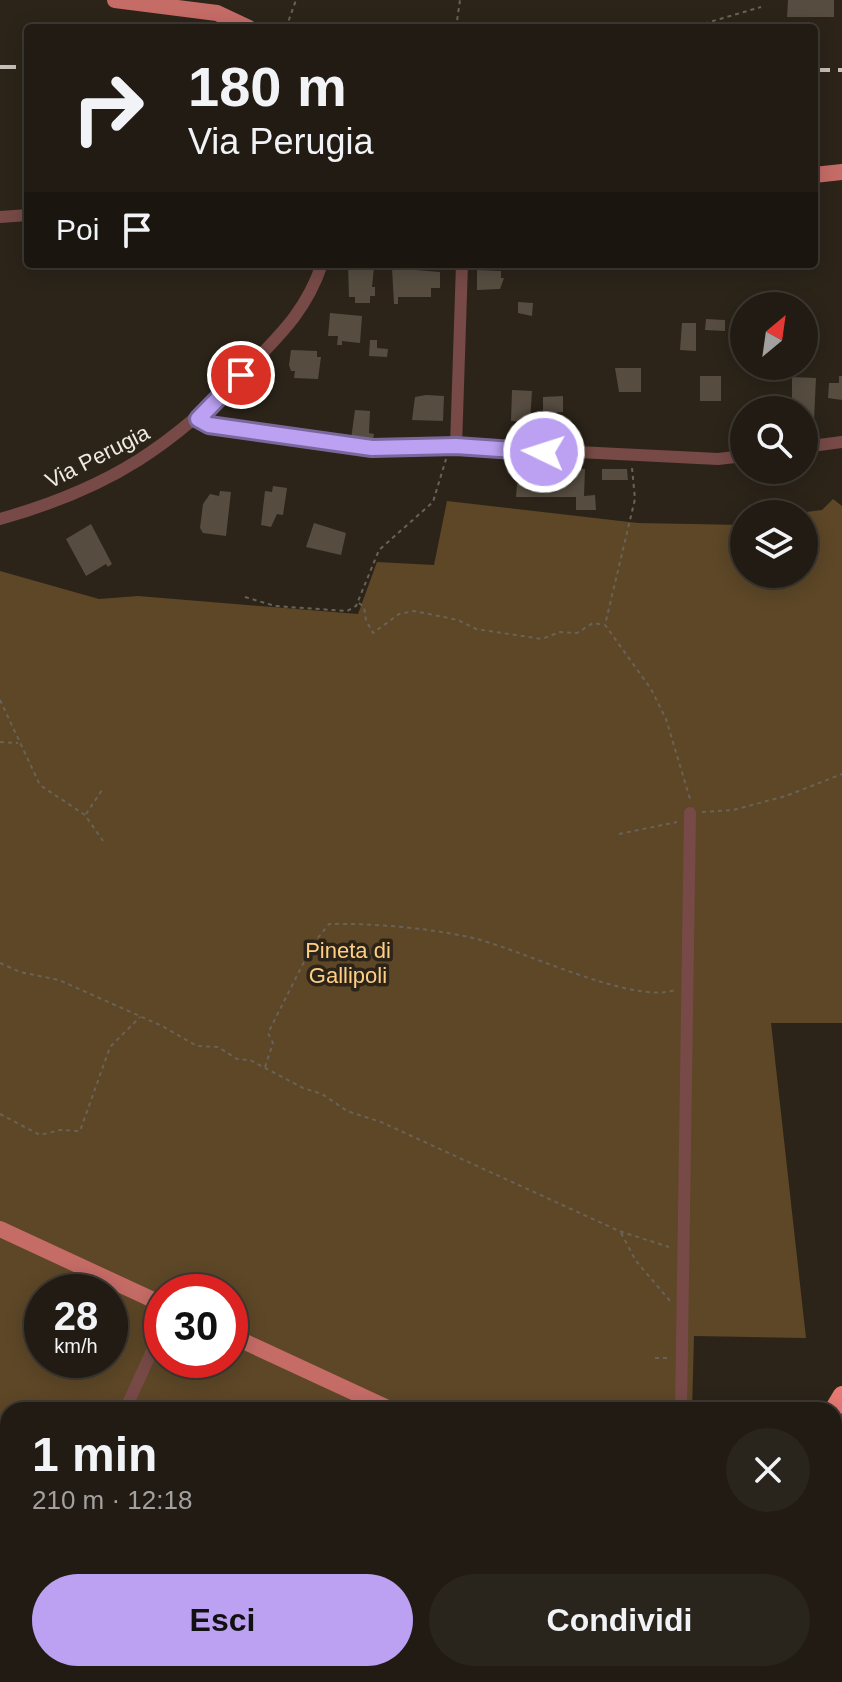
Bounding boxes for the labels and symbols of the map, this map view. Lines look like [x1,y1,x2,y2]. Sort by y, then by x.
north arrow [730,292,818,380]
pin [207,341,275,409]
position arrow [502,410,586,494]
street label: Via Perugia [41,419,154,493]
park label: Pineta di Gallipoli [305,938,391,988]
speed limit sign: 30 [144,1274,248,1378]

